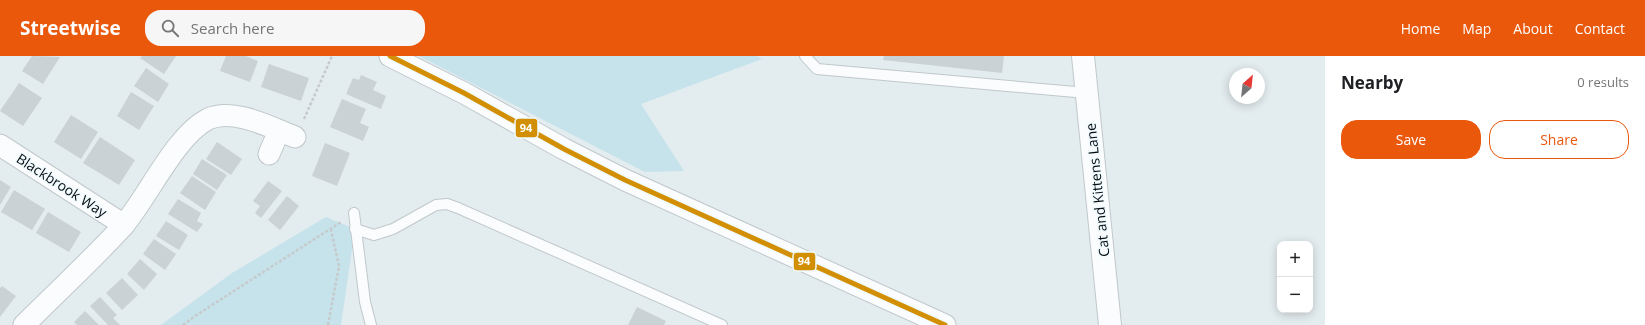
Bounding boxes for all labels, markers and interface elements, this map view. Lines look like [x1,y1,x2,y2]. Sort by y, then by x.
search box [145,10,425,46]
text: Streetwise [20,15,121,41]
icon: search [159,17,181,39]
text: Search here [191,18,274,38]
text: Home [1401,19,1440,38]
text: Map [1462,19,1491,38]
text: About [1513,19,1553,38]
text: Contact [1575,19,1625,38]
north arrow [1229,68,1265,104]
text: Nearby [1341,71,1403,94]
text: 0 results [1577,73,1629,91]
line badge: 94 [515,118,538,138]
text: 94 [520,120,533,135]
button: Save [1341,120,1481,159]
button: Share [1489,120,1629,159]
street label: Cat and Kittens Lane [1081,122,1113,258]
street label: Blackbrook Way [13,149,112,222]
map controls [1277,241,1313,313]
button: + [1277,241,1313,277]
line badge: 94 [793,252,816,271]
text: 94 [798,253,811,268]
button: − [1277,277,1313,313]

